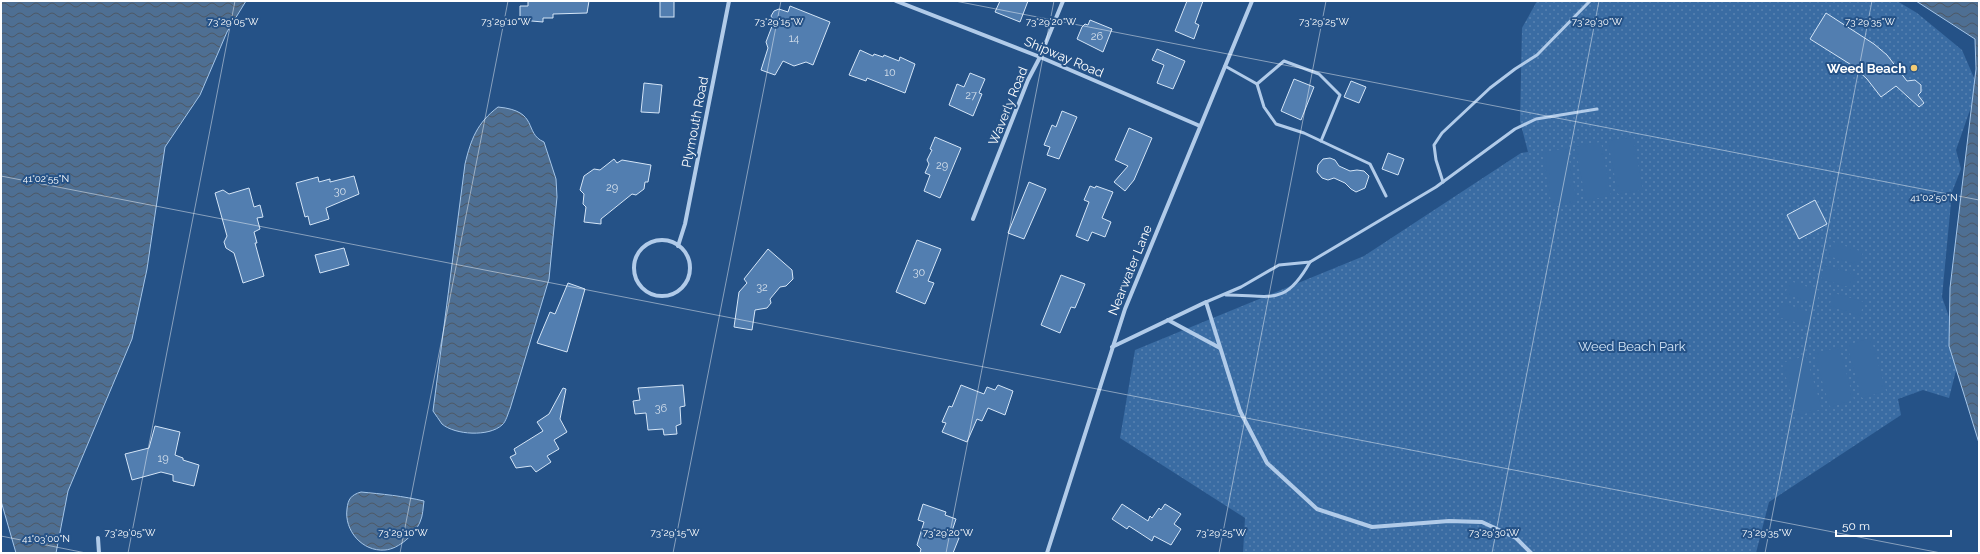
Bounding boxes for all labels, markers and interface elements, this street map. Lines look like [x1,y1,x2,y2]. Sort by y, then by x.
text: 73°29'05"W [208,16,259,27]
text: 73°29'10"W [481,16,531,27]
text: 73°29'15"W [754,16,804,27]
text: 73°29'20"W [1026,16,1077,27]
text: 73°29'25"W [1299,16,1350,27]
text: 73°29'30"W [1572,16,1623,27]
text: 73°29'35"W [1845,16,1896,27]
house number: 26 [1091,30,1104,43]
house number: 14 [789,32,799,45]
street label: Shipway Road [1022,34,1106,80]
place label: Weed Beach [1827,61,1906,76]
marker: Weed Beach [1909,63,1919,73]
street label: Waverly Road [985,65,1031,147]
house number: 10 [884,66,896,79]
street label: Plymouth Road [679,75,711,169]
house number: 27 [965,89,977,102]
house number: 29 [936,159,948,172]
text: 41°02'55"N [23,173,69,184]
house number: 29 [606,181,618,194]
house number: 30 [334,185,347,198]
text: 41°02'50"N [1910,192,1958,203]
street label: Nearwater Lane [1105,222,1155,317]
house number: 30 [913,266,926,279]
house number: 32 [756,281,768,294]
park label: Weed Beach Park [1578,339,1686,354]
house number: 36 [655,402,668,415]
house number: 19 [157,452,169,465]
scale bar [1836,512,1951,538]
text: 50 m [1842,519,1870,533]
text: 73°29'05"W [105,527,156,538]
text: 73°29'10"W [378,527,428,538]
text: 73°29'15"W [650,527,700,538]
text: 73°29'20"W [923,527,974,538]
text: 73°29'25"W [1196,527,1247,538]
text: 73°29'30"W [1469,527,1520,538]
text: 73°29'35"W [1742,527,1793,538]
text: 41°03'00"N [22,533,70,544]

